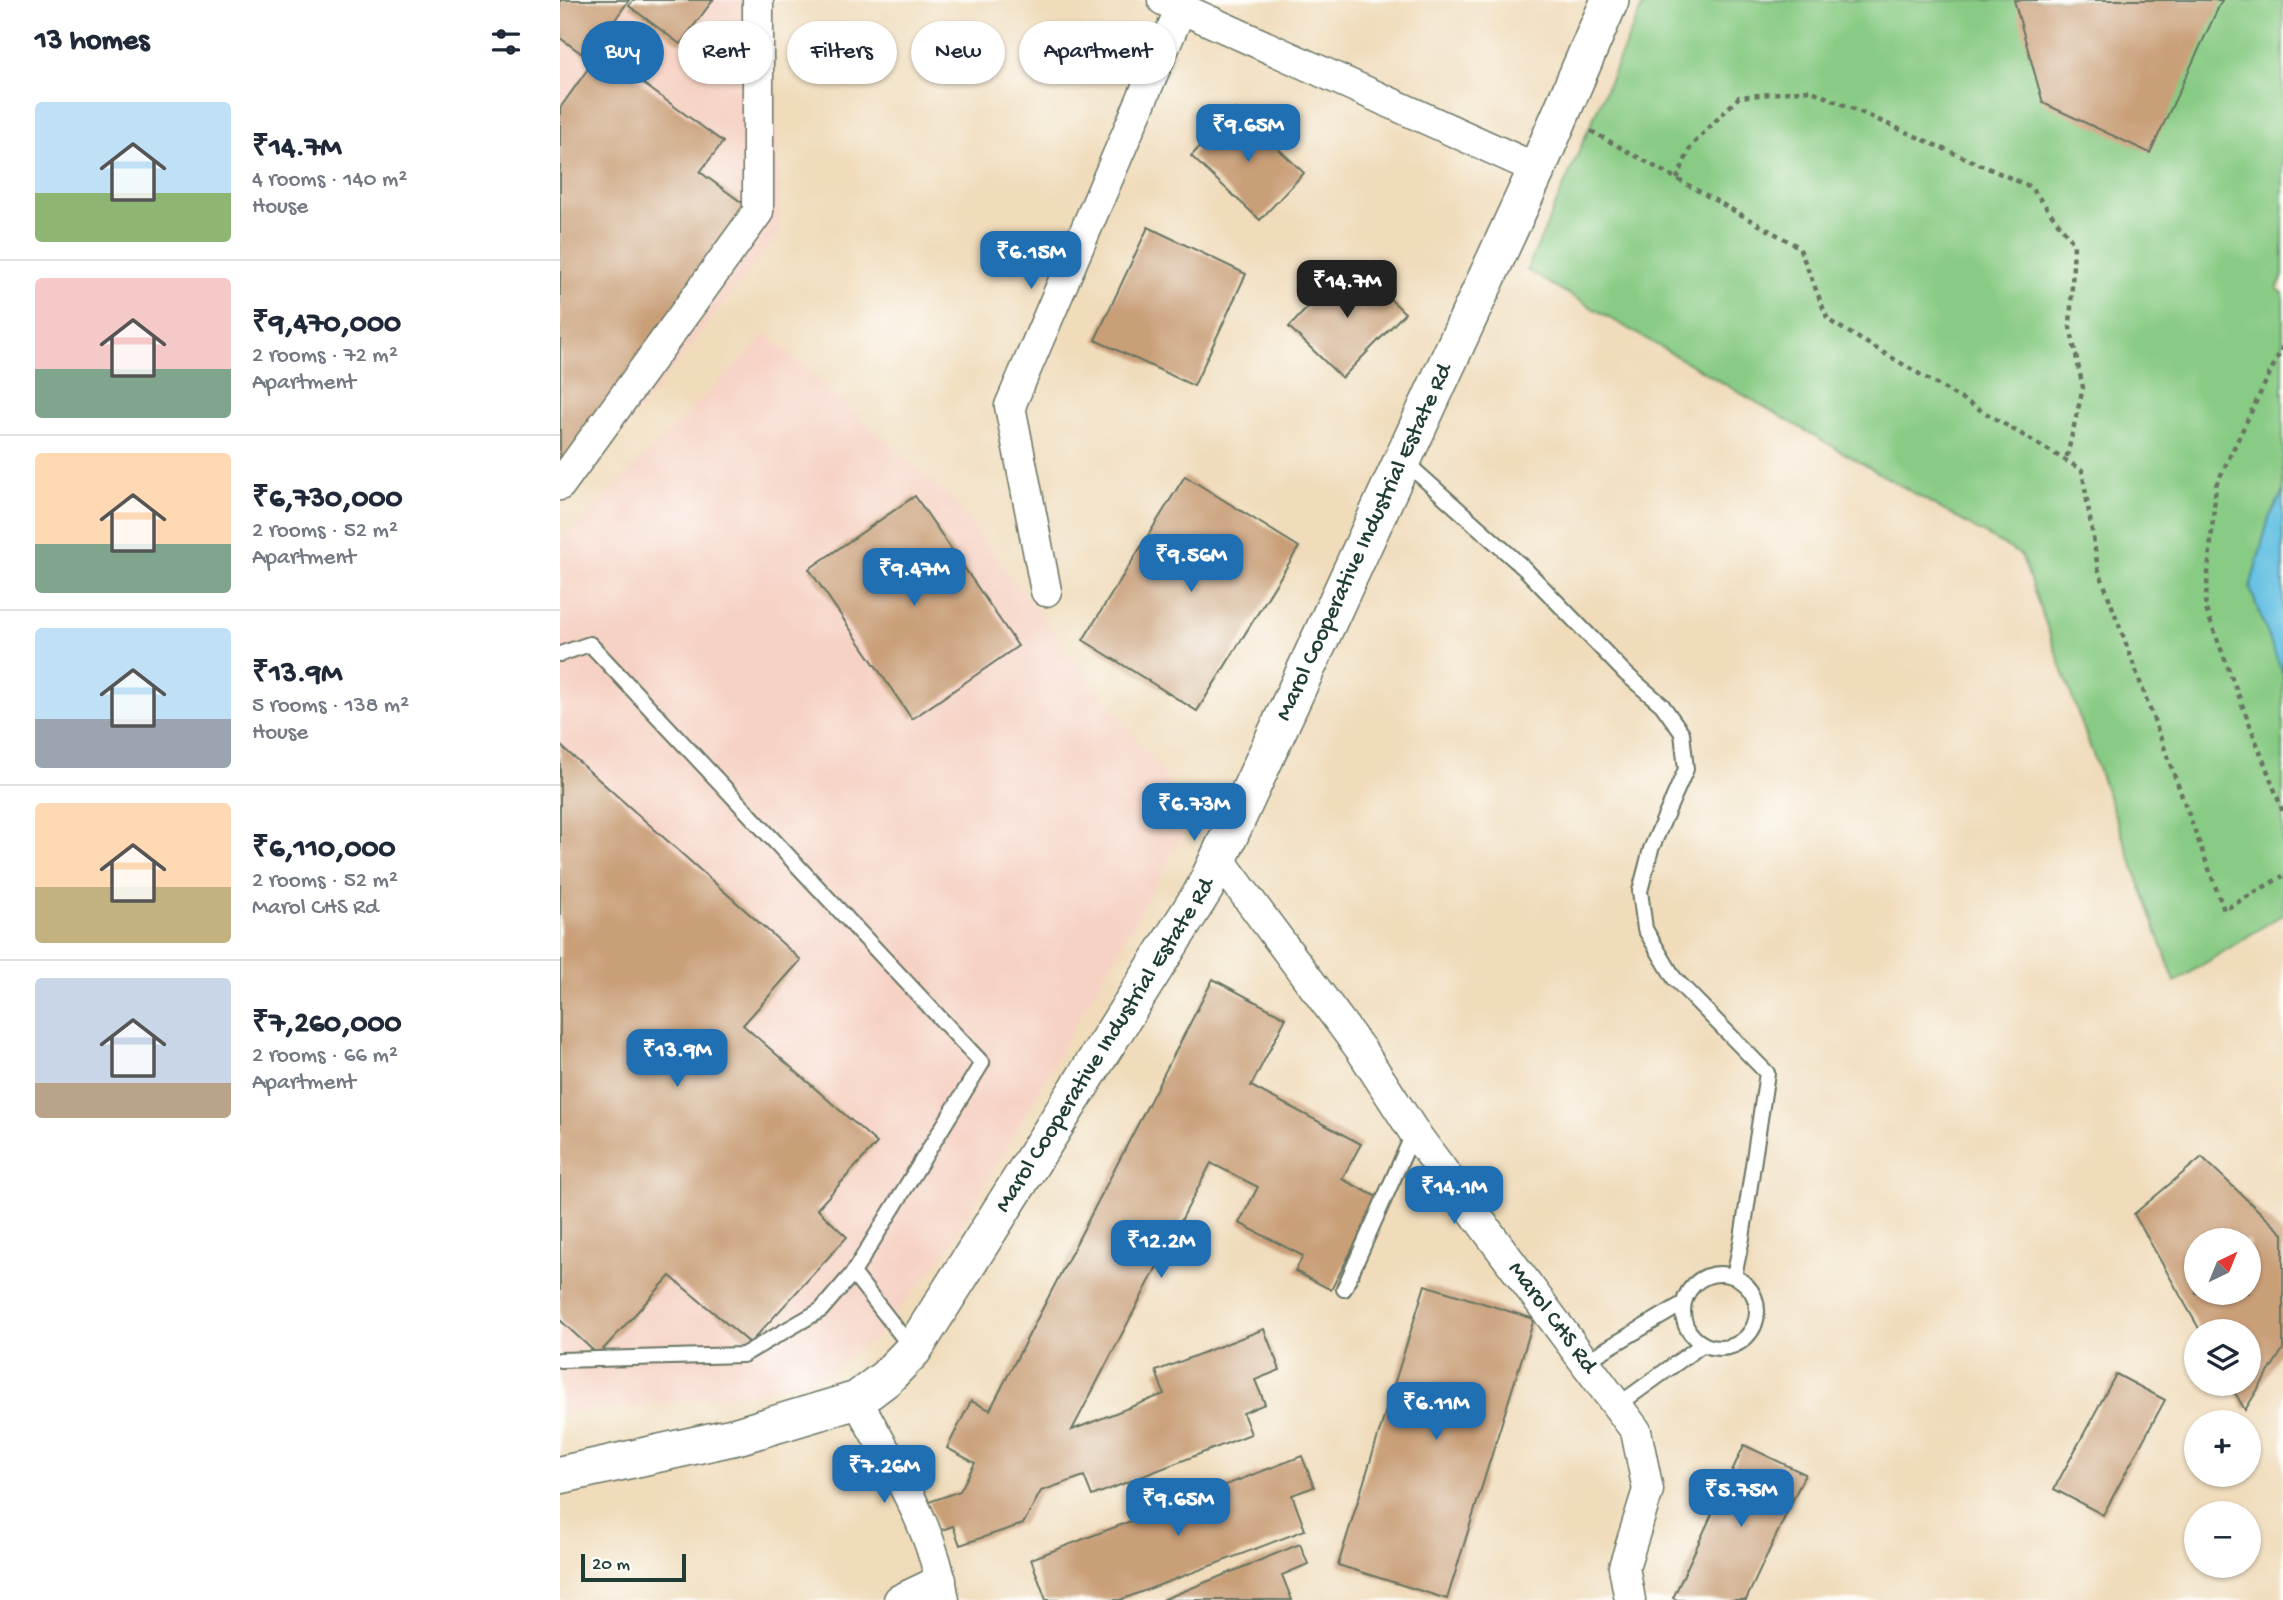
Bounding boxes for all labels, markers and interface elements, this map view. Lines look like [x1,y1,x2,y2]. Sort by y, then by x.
chip: Buy [581,21,664,84]
chip: Rent [678,21,773,84]
chip: Filters [787,21,897,84]
chip: New [911,21,1005,84]
chip: Apartment [1019,21,1176,84]
icon: filters [487,23,525,61]
text: 13 homes [35,25,149,60]
pin: ₹9.65M [1191,104,1305,164]
text: ₹9.65M [1212,113,1284,140]
icon: home [91,130,175,214]
text: ₹14.7M [252,132,341,167]
text: 4 rooms · 140 m² [252,167,407,194]
text: House [252,194,308,221]
pin: ₹6.15M [974,232,1088,291]
text: ₹6.15M [996,240,1066,267]
pin: ₹14.7M [1290,260,1404,320]
text: ₹14.7M [1313,269,1381,296]
icon: home [91,306,175,390]
text: ₹9,470,000 [252,308,401,343]
text: 2 rooms · 72 m² [252,343,398,370]
street label: Marol Cooperative Industrial Estate Rd [1270,357,1460,726]
text: Apartment [252,370,356,397]
icon: home [91,481,175,565]
text: ₹6,730,000 [252,483,403,518]
text: 2 rooms · 52 m² [252,518,398,545]
pin: ₹9.56M [1134,534,1248,594]
text: ₹9.56M [1155,543,1227,570]
text: Apartment [252,545,356,572]
pin: ₹9.47M [857,548,971,608]
text: ₹9.47M [879,557,949,584]
icon: home [91,656,175,740]
text: ₹13.9M [252,658,342,693]
text: 5 rooms · 138 m² [252,693,409,720]
text: House [252,720,308,747]
pin: ₹6.73M [1137,784,1251,843]
text: ₹6.73M [1158,792,1230,819]
icon: home [91,831,175,915]
text: ₹6,110,000 [252,833,396,868]
text: 2 rooms · 52 m² [252,868,398,895]
street label: Marol Cooperative Industrial Estate Rd [989,872,1223,1218]
text: Marol CHS Rd [252,895,379,922]
icon: home [91,1006,175,1090]
text: ₹7,260,000 [252,1008,402,1043]
pin: ₹13.9M [620,1030,734,1089]
text: ₹13.9M [642,1038,712,1065]
text: 2 rooms · 66 m² [252,1043,398,1070]
text: Apartment [252,1070,356,1097]
pin: ₹14.1M [1397,1166,1511,1226]
text: ₹14.1M [1421,1175,1487,1202]
pin: ₹12.2M [1104,1220,1218,1280]
north arrow [2184,1228,2261,1306]
map controls [2184,1228,2261,1578]
text: ₹12.2M [1127,1229,1195,1256]
street label: Marol CHS Rd [1501,1256,1604,1381]
button: layers [2184,1319,2261,1396]
pin: ₹6.11M [1379,1382,1493,1442]
text: ₹6.11M [1403,1391,1469,1418]
button: + [2184,1410,2261,1487]
pin: ₹7.26M [827,1446,941,1505]
text: ₹7.26M [848,1454,920,1481]
pin: ₹5.75M [1684,1470,1798,1529]
pin: ₹9.65M [1121,1478,1235,1538]
text: ₹5.75M [1705,1478,1777,1505]
text: ₹9.65M [1142,1487,1214,1514]
button: − [2184,1501,2261,1578]
scale bar [581,1551,686,1583]
text: 20 m [592,1554,630,1577]

